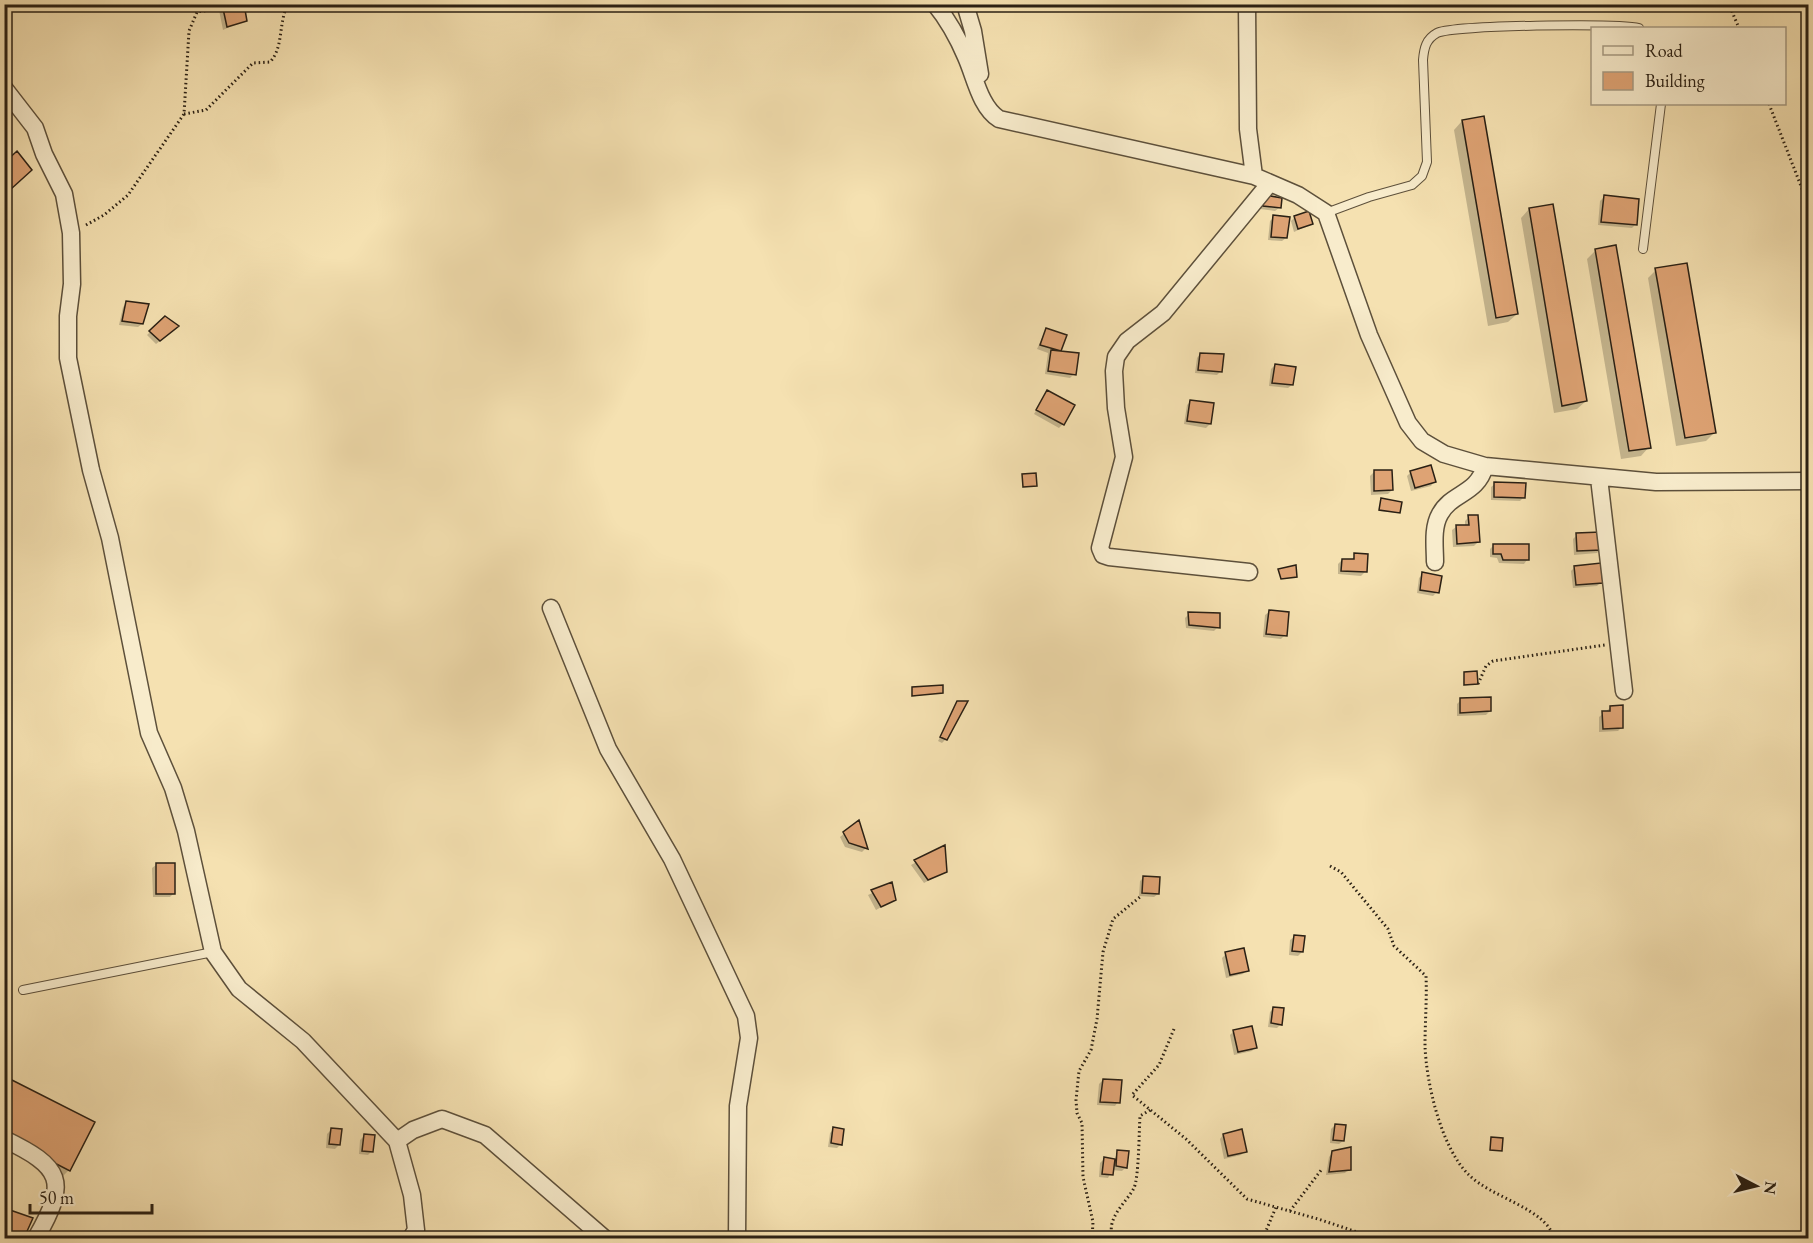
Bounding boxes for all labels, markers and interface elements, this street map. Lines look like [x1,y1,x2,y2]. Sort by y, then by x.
legend [1591,27,1786,105]
text: Road [1645,39,1684,62]
text: Building [1645,69,1705,92]
north arrow [1726,1156,1786,1216]
scale bar [30,1177,152,1215]
text: N [1759,1180,1782,1196]
text: 50 m [39,1186,74,1209]

